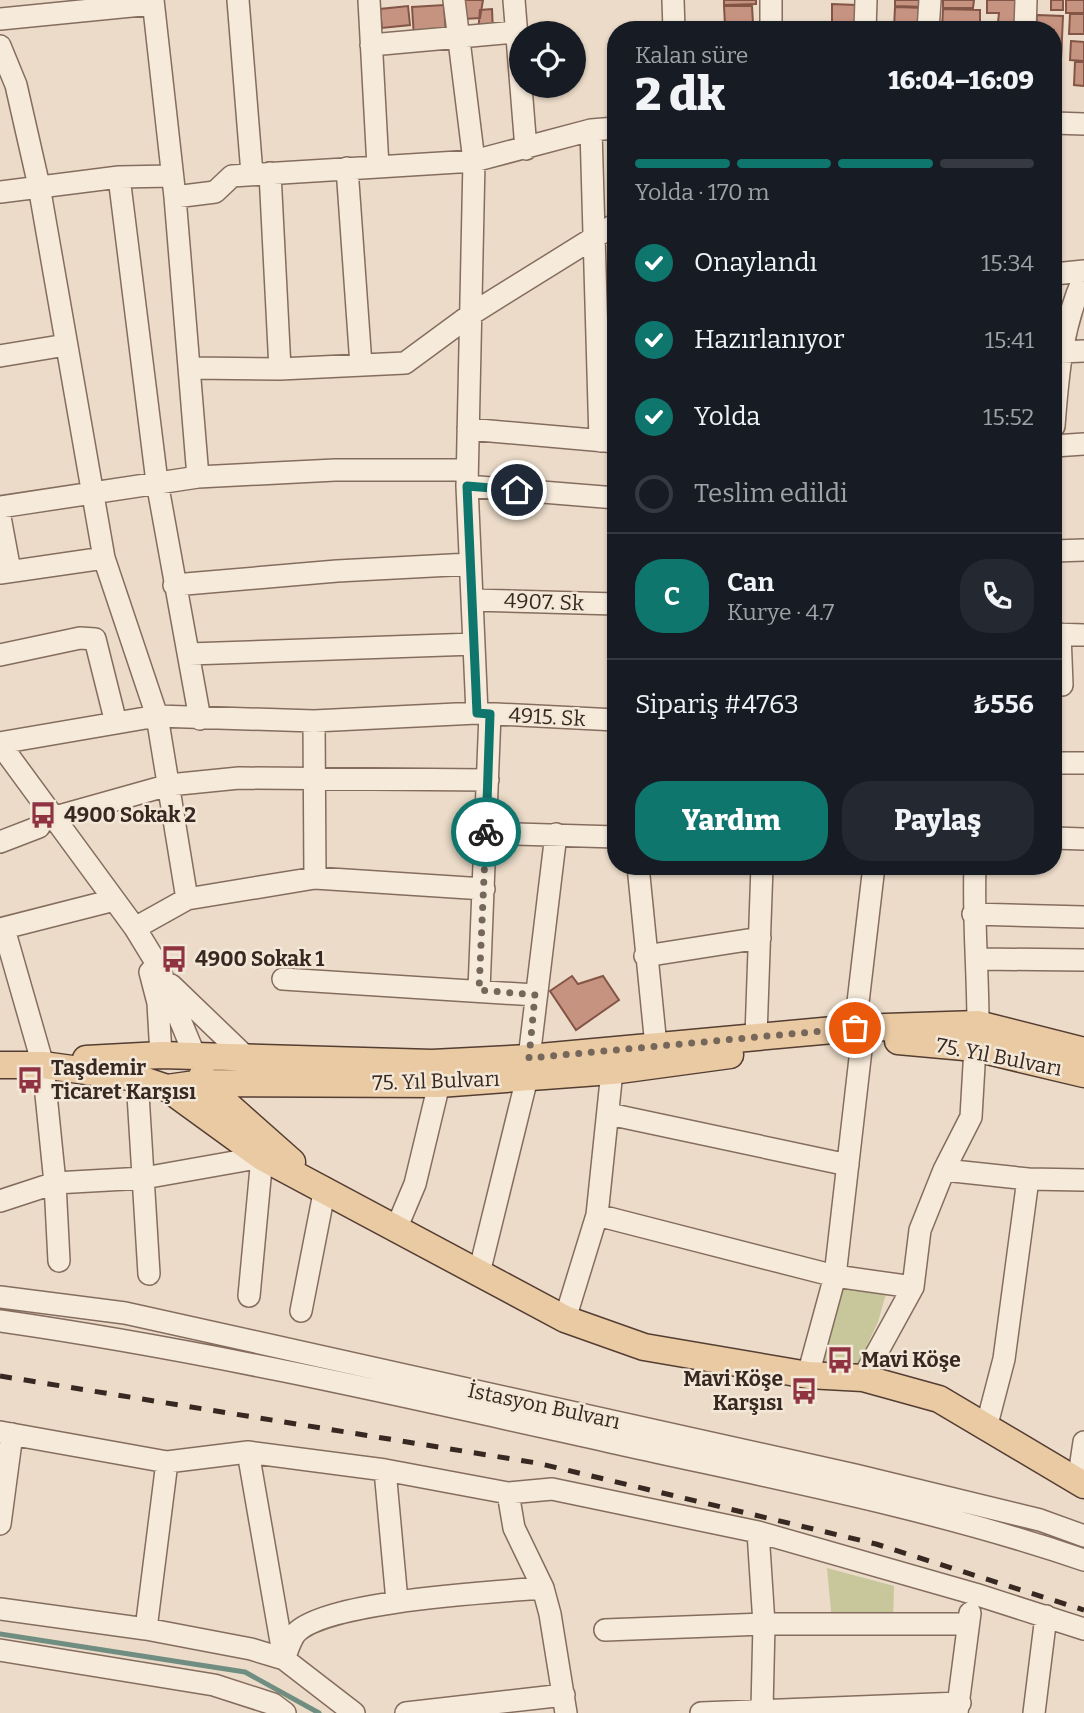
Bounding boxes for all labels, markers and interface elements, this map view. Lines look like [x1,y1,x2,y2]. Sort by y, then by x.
map controls [509,21,586,98]
button: locate [509,21,586,98]
text: Kalan süre [635,41,748,69]
text: 16:04–16:09 [888,65,1034,96]
text: 2 dk [635,67,725,122]
text: Yolda · 170 m [635,178,769,206]
icon: check [635,244,673,282]
text: Onaylandı [694,247,817,278]
text: 15:34 [981,249,1034,277]
icon: check [635,321,673,359]
text: Hazırlanıyor [694,324,844,355]
text: 15:41 [985,326,1034,354]
icon: check [635,398,673,436]
text: Yolda [694,401,760,432]
text: 15:52 [983,403,1034,431]
pin [487,460,547,520]
icon: home [498,471,536,509]
text: Teslim edildi [694,478,848,509]
button: phone [960,559,1034,633]
text: Can [727,567,774,598]
text: C [664,581,680,612]
street label: 4907. Sk [504,588,584,616]
text: Kurye · 4.7 [727,598,834,626]
text: Sipariş #4763 [635,689,799,720]
text: ₺556 [973,689,1034,720]
street label: 4915. Sk [508,702,586,732]
button: Yardım [635,781,828,861]
button: Paylaş [842,781,1034,861]
courier [451,797,521,867]
bus stop icon: 4900 Sokak 2 [28,800,58,830]
place label: 4900 Sokak 2 [64,802,196,828]
icon: bike [467,813,505,851]
bus stop icon: 4900 Sokak 1 [159,944,189,974]
place label: 4900 Sokak 1 [195,946,324,972]
pin [825,998,885,1058]
icon: bag [836,1009,874,1047]
street label: 75. Yıl Bulvarı [934,1032,1064,1082]
place label: Taşdemir Ticaret Karşısı [51,1055,196,1105]
bus stop icon: Taşdemir Ticaret Karşısı [15,1065,45,1095]
street label: 75. Yıl Bulvarı [372,1066,500,1096]
bus stop icon: Mavi Köşe [825,1345,855,1375]
place label: Mavi Köşe [861,1347,961,1373]
place label: Mavi Köşe Karşısı [683,1366,783,1416]
bus stop icon: Mavi Köşe Karşısı [789,1376,819,1406]
street label: İstasyon Bulvarı [465,1377,623,1435]

